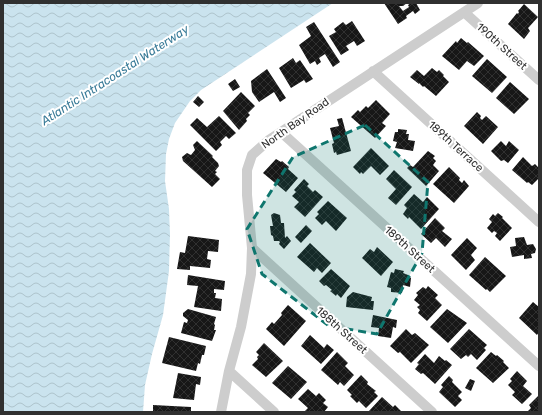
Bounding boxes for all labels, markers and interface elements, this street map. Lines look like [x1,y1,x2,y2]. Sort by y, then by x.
street label: 190th Street [474,20,530,73]
water label: Atlantic Intracoastal Waterway [38,22,192,129]
street label: North Bay Road [259,95,332,152]
street label: 189th Terrace [425,118,486,175]
street label: 189th Street [382,223,438,276]
street label: 188th Street [313,304,370,357]

